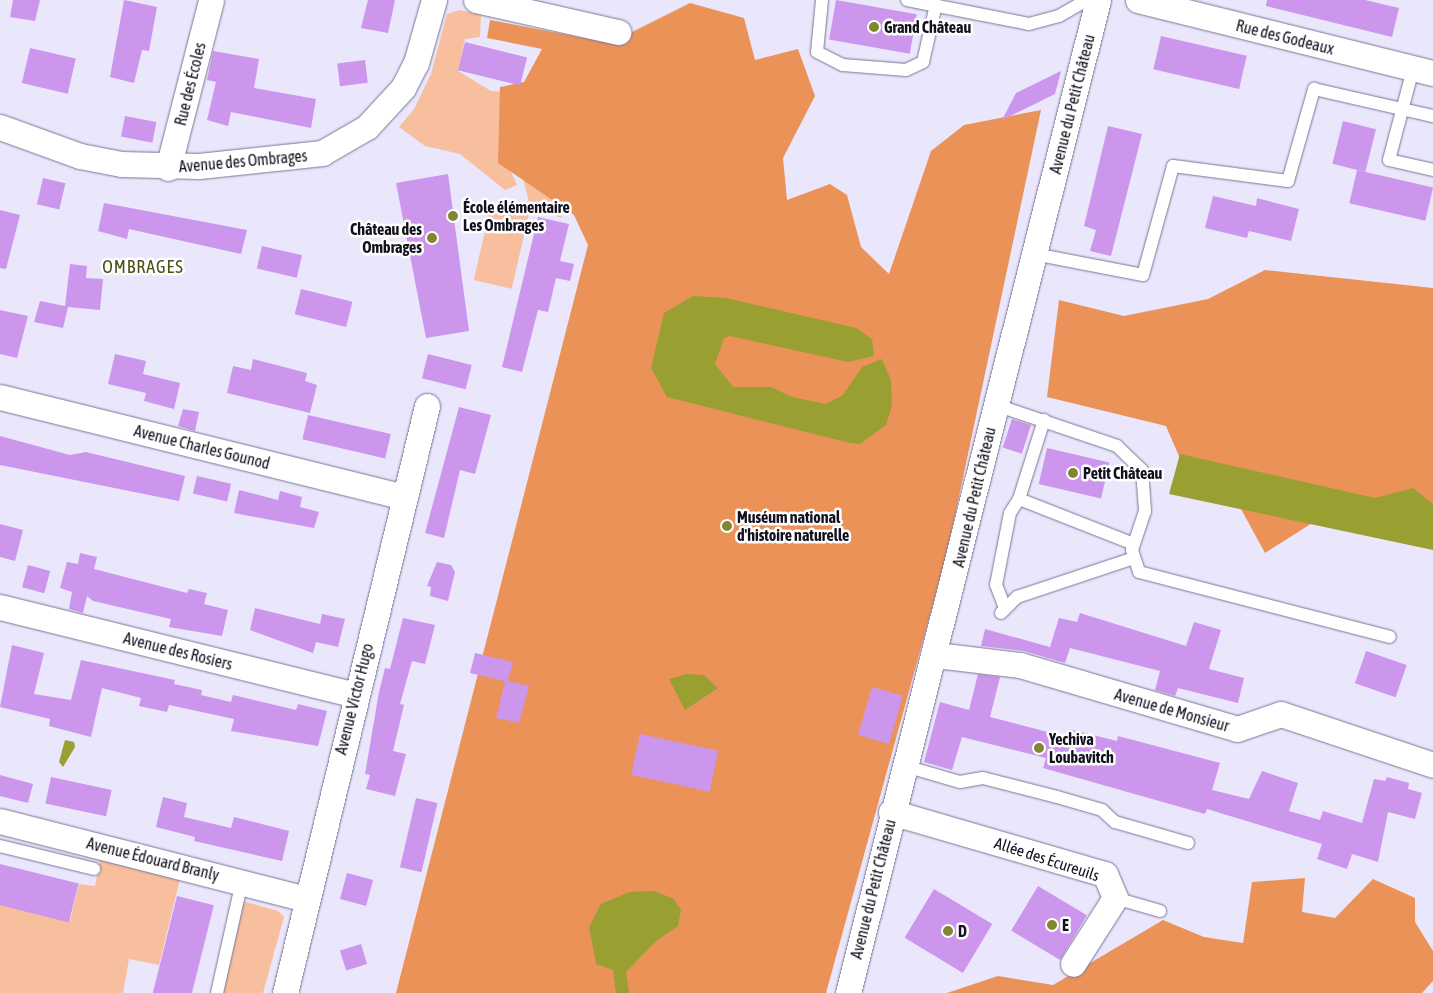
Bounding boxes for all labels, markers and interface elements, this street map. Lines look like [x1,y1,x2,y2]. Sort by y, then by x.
street label: Rue des Godeaux [1234,16,1336,58]
place label: Grand Château [884,17,971,37]
marker: Grand Château [868,21,880,33]
street label: Avenue du Petit Château [1045,32,1099,176]
street label: Rue des Écoles [170,40,210,128]
street label: Avenue des Ombrages [178,146,308,176]
place label: École élémentaire Les Ombrages [463,197,570,235]
marker: École élémentaire Les Ombrages [447,210,459,222]
place label: Château des Ombrages [350,219,422,257]
marker: Château des Ombrages [426,232,438,244]
district label: OMBRAGES [101,256,185,278]
street label: Avenue Charles Gounod [132,421,272,473]
street label: Avenue du Petit Château [949,425,999,569]
place label: Petit Château [1083,463,1162,483]
marker: Petit Château [1067,467,1079,479]
place label: Muséum national d'histoire naturelle [737,507,849,545]
marker: Muséum national d'histoire naturelle [721,520,733,532]
street label: Avenue des Rosiers [122,628,234,674]
street label: Avenue Victor Hugo [331,641,377,757]
street label: Avenue de Monsieur [1112,684,1232,736]
place label: Yechiva Loubavitch [1049,729,1114,767]
marker: Yechiva Loubavitch [1033,742,1045,754]
street label: Avenue du Petit Château [846,817,900,961]
street label: Avenue Édouard Branly [85,833,221,885]
street label: Allée des Écureuils [992,833,1102,885]
place label: E [1062,915,1069,935]
marker: E [1046,919,1058,931]
place label: D [958,921,967,941]
marker: D [942,925,954,937]

